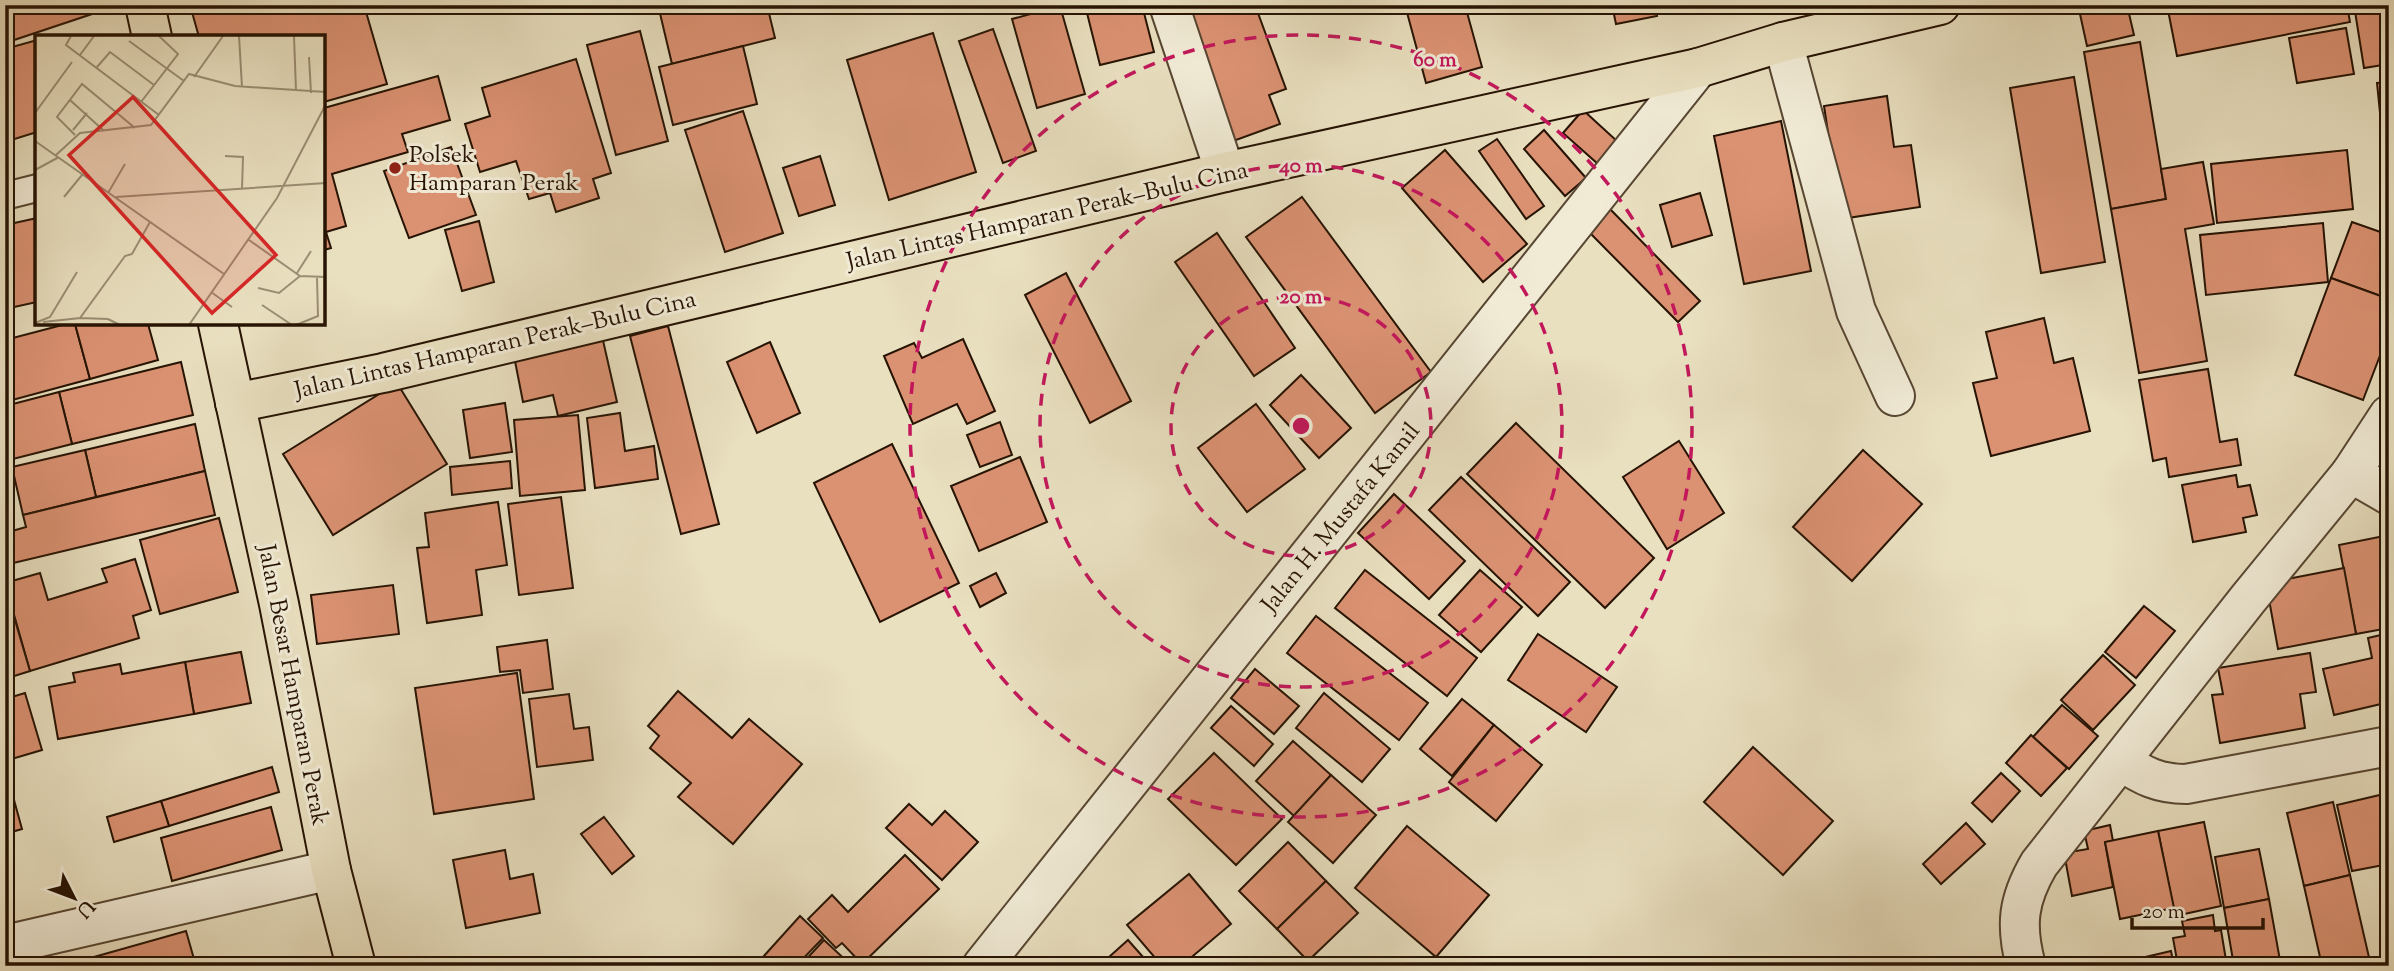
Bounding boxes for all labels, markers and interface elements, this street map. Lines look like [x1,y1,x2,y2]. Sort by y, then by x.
inset map [35,35,326,326]
text: 60 m [1413,46,1457,76]
place label: Polsek Hamparan Perak [409,139,579,201]
text: 40 m [1278,152,1323,182]
street label: Jalan Lintas Hamparan Perak–Bulu Cina [841,154,1251,280]
marker: Polsek Hamparan Perak [387,160,403,176]
street label: Jalan Lintas Hamparan Perak–Bulu Cina [289,283,699,409]
text: 20 m [1280,283,1323,313]
centre of rings [1289,414,1313,438]
street label: Jalan H. Mustafa Kamil [1253,416,1429,622]
street label: Jalan Besar Hamparan Perak [248,540,336,829]
north arrow [38,862,108,932]
scale bar [2132,887,2263,931]
text: U [69,893,100,923]
text: 20 m [2142,898,2185,928]

